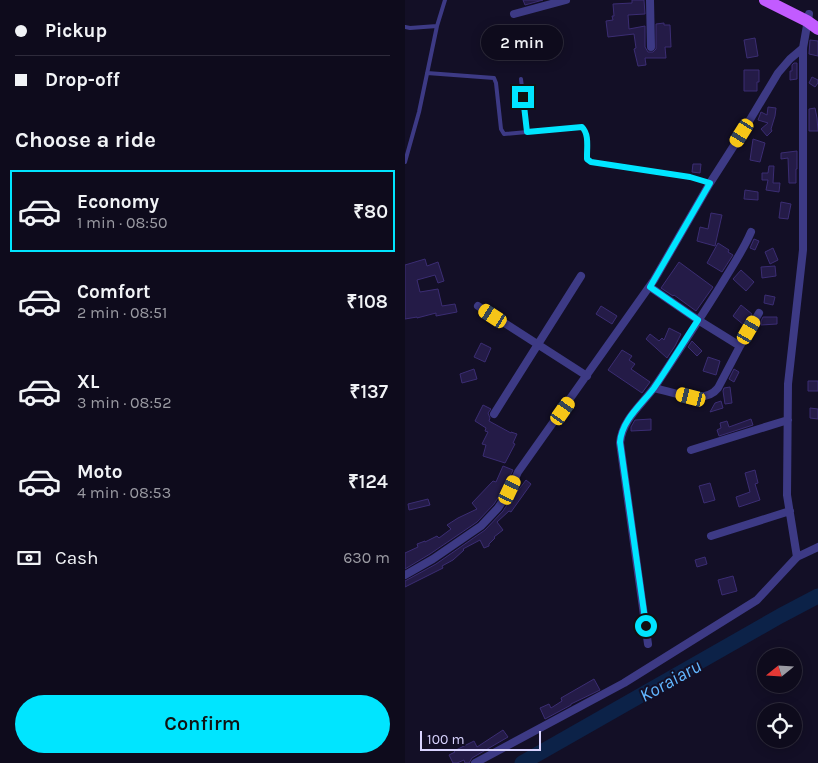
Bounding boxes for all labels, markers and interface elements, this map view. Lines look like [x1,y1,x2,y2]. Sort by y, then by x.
text: Pickup [45,20,107,42]
callout: 2 min [482,24,564,59]
text: 2 min [500,33,544,52]
text: Drop-off [45,69,120,91]
route end [512,86,534,108]
car [727,116,756,150]
text: Choose a ride [15,127,156,153]
icon: car [17,189,62,234]
text: Economy [77,191,159,213]
text: ₹80 [353,201,388,223]
text: 1 min · 08:50 [77,213,167,232]
icon: car [17,279,62,324]
text: Comfort [77,281,151,303]
text: ₹108 [347,291,388,313]
car [476,302,509,330]
text: 2 min · 08:51 [77,303,167,322]
car [735,313,762,347]
icon: car [17,369,62,414]
text: XL [77,371,99,393]
text: ₹137 [350,381,388,403]
car [674,386,707,408]
text: 3 min · 08:52 [77,393,171,412]
car [548,394,577,428]
icon: car [17,459,62,504]
text: Moto [77,461,123,483]
text: ₹124 [348,471,388,493]
car [496,473,523,507]
text: 4 min · 08:53 [77,483,171,502]
icon: cash [15,544,43,572]
text: Cash [55,547,99,569]
text: 630 m [343,548,390,567]
route start [635,615,657,637]
north arrow [757,648,803,692]
map controls [757,648,802,748]
water label: Koraiaru [636,655,705,707]
button: Confirm [15,695,390,753]
button: locate [757,703,802,748]
scale bar [420,728,541,751]
text: 100 m [427,731,465,748]

